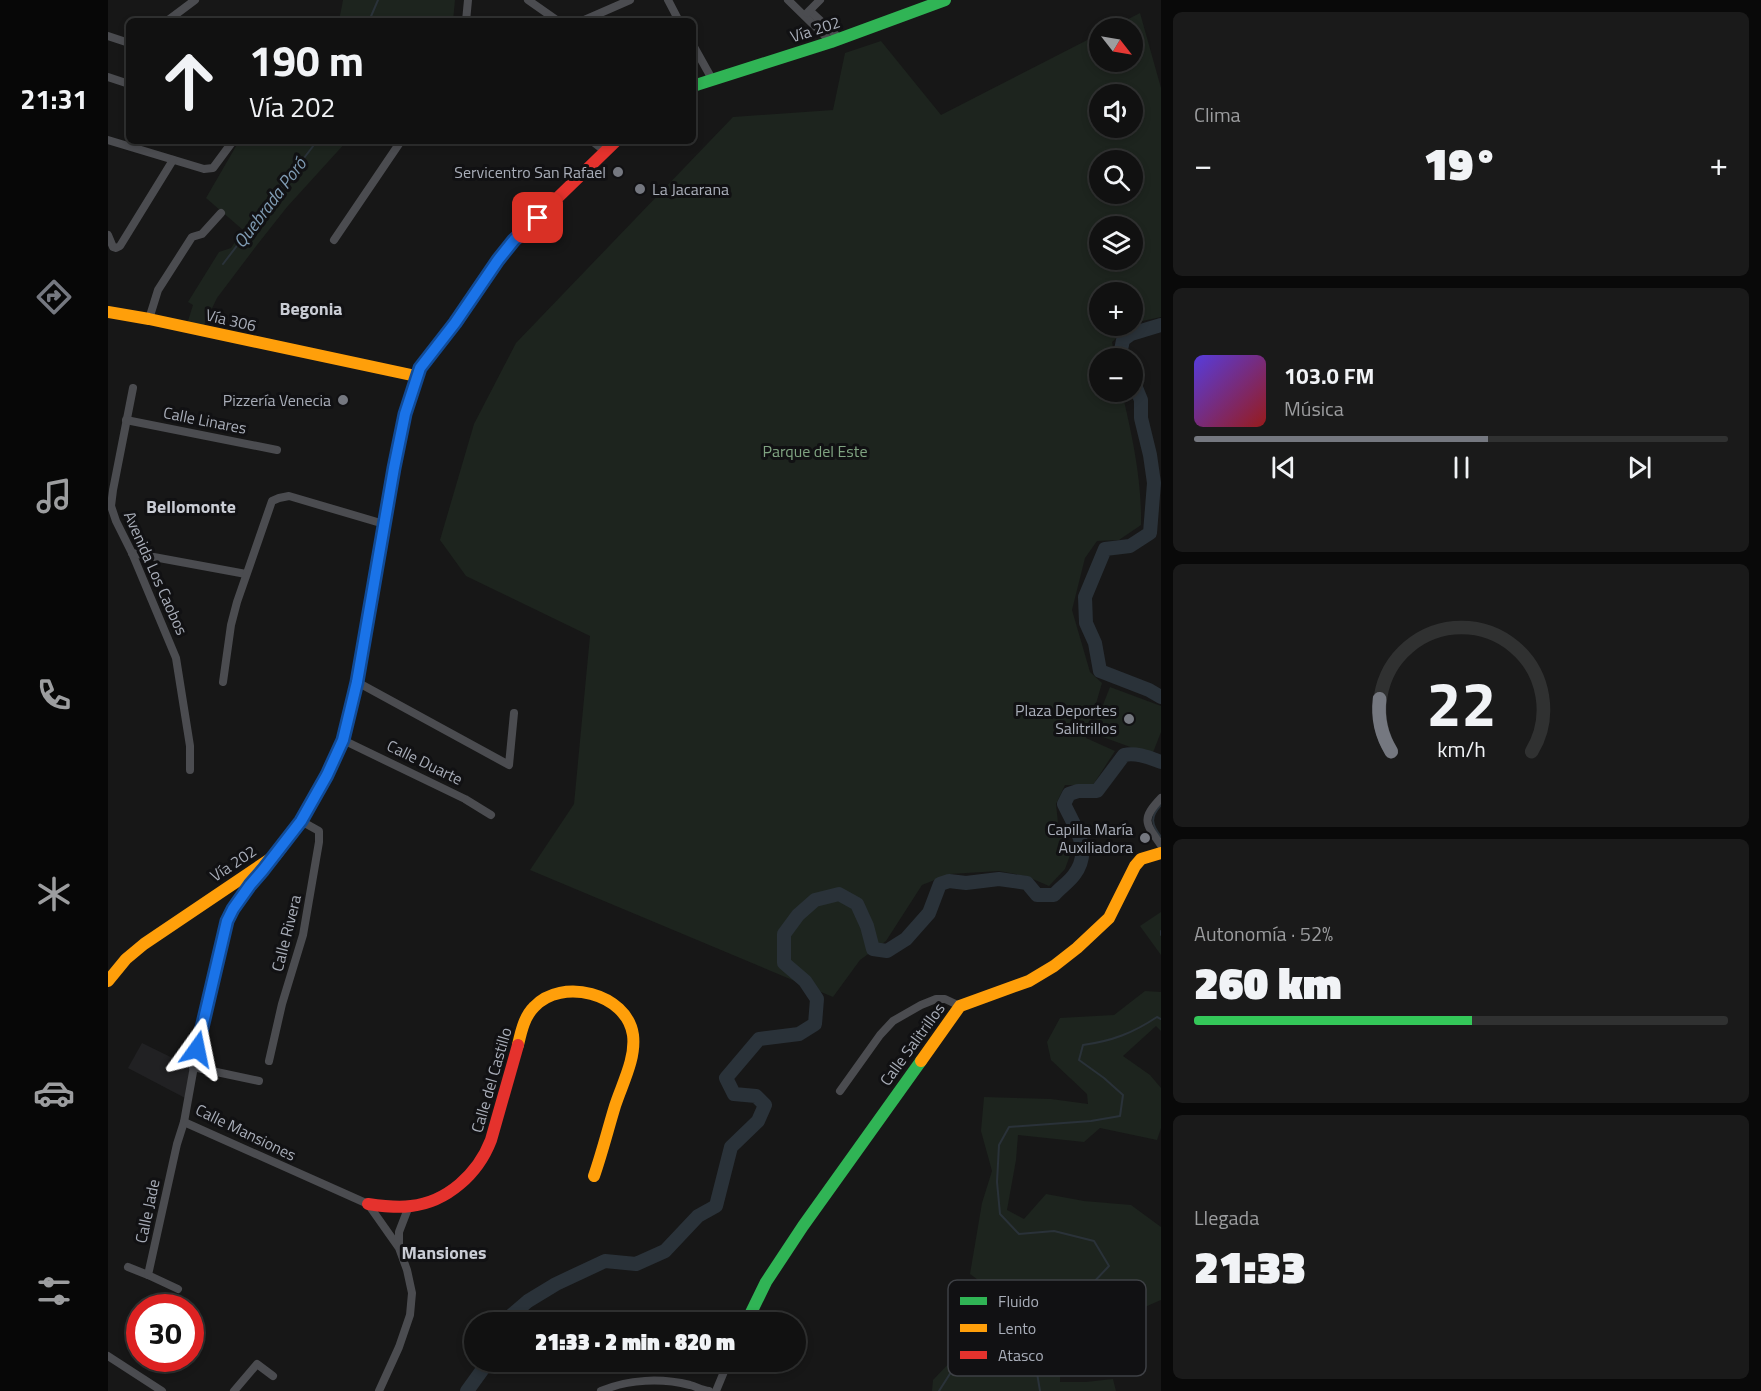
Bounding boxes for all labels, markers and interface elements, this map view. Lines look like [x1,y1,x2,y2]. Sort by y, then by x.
street label: Vía 202 [787,10,843,48]
north arrow [1089,18,1143,72]
map controls [1089,18,1143,402]
text: 190 m [249,28,364,92]
icon: ahead [150,42,228,120]
text: 21:31 [20,78,88,119]
button: sound [1089,84,1143,138]
text: Vía 202 [249,86,335,127]
text: Clima [1194,99,1241,130]
text: 19° [1424,129,1498,197]
text: − [1194,139,1212,189]
text: + [1710,139,1728,189]
button: search [1089,150,1143,204]
water label: Quebrada Poró [227,151,313,254]
place label: Servicentro San Rafael [454,160,606,184]
marker: Servicentro San Rafael [611,165,625,179]
place label: La Jacarana [652,177,729,201]
marker: La Jacarana [633,182,647,196]
pin [512,192,563,243]
icon: arrive [521,201,554,234]
button: layers [1089,216,1143,270]
icon: directions [33,276,75,318]
button: + [1089,282,1143,336]
district label: Begonia [279,295,343,322]
street label: Vía 306 [203,303,259,337]
button: − [1089,348,1143,402]
text: 103.0 FM [1284,359,1374,393]
place label: Pizzería Venecia [223,388,331,412]
marker: Pizzería Venecia [336,393,350,407]
text: Música [1284,393,1344,424]
street label: Calle Linares [161,400,249,440]
park label: Parque del Este [762,439,868,463]
icon: previous [1267,451,1300,484]
icon: pause [1445,451,1478,484]
icon: next [1623,451,1656,484]
icon: music [33,475,75,517]
district label: Bellomonte [146,493,236,520]
street label: Avenida Los Caobos [118,507,194,639]
text: 22 [1426,656,1496,751]
icon: phone [33,674,75,716]
place label: Plaza Deportes Salitrillos [1015,698,1117,740]
marker: Plaza Deportes Salitrillos [1122,712,1136,726]
street label: Calle Duarte [383,733,467,791]
text: km/h [1437,734,1485,766]
place label: Capilla María Auxiliadora [1047,817,1133,859]
marker: Capilla María Auxiliadora [1138,831,1152,845]
street label: Vía 202 [205,839,261,887]
icon: climate [33,873,75,915]
street label: Calle Rivera [265,892,307,974]
text: Autonomía · 52% [1194,918,1333,949]
text: 260 km [1194,948,1342,1016]
street label: Calle Salitrillos [874,997,950,1091]
position arrow [165,1017,229,1081]
street label: Calle del Castillo [464,1024,518,1136]
icon: car [33,1072,75,1114]
street label: Calle Mansiones [192,1097,300,1167]
street label: Calle Jade [129,1177,165,1245]
text: Llegada [1194,1202,1259,1233]
text: 21:33 [1194,1232,1306,1300]
district label: Mansiones [402,1239,486,1266]
icon: filters [33,1270,75,1312]
legend [948,1280,1146,1376]
text: Fluido [998,1289,1039,1313]
speed limit sign: 30 [126,1294,204,1372]
text: Lento [998,1316,1036,1340]
text: 21:33 · 2 min · 820 m [535,1325,735,1359]
text: Atasco [998,1343,1044,1367]

